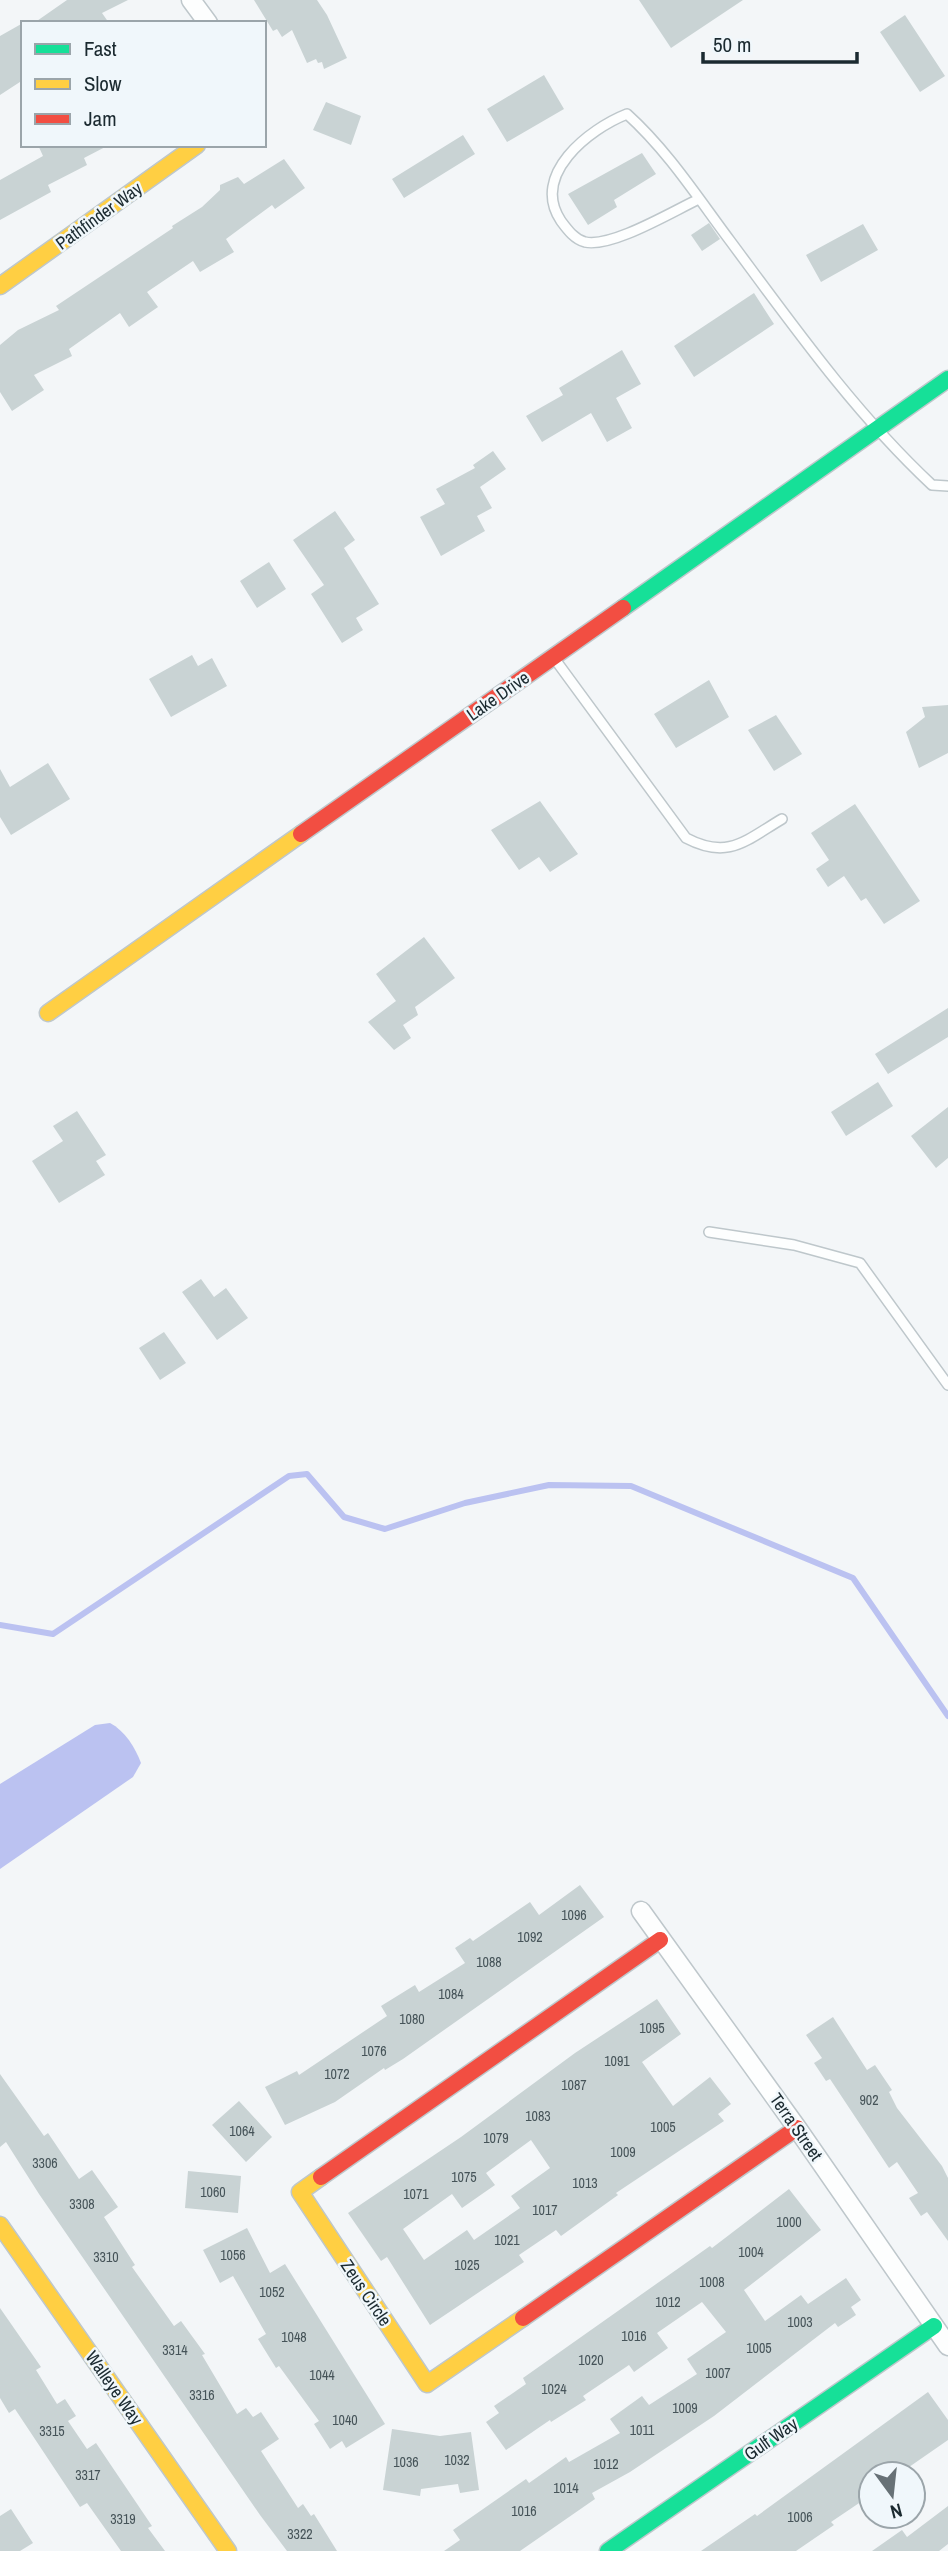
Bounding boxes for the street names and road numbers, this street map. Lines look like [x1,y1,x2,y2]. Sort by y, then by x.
street label: Pathfinder Way [50,175,147,255]
street label: Lake Drive [461,665,534,726]
street label: Terra Street [764,2088,829,2165]
street label: Zeus Circle [335,2254,398,2331]
street label: Walleye Way [80,2346,149,2430]
street label: Gulf Way [739,2411,803,2466]

